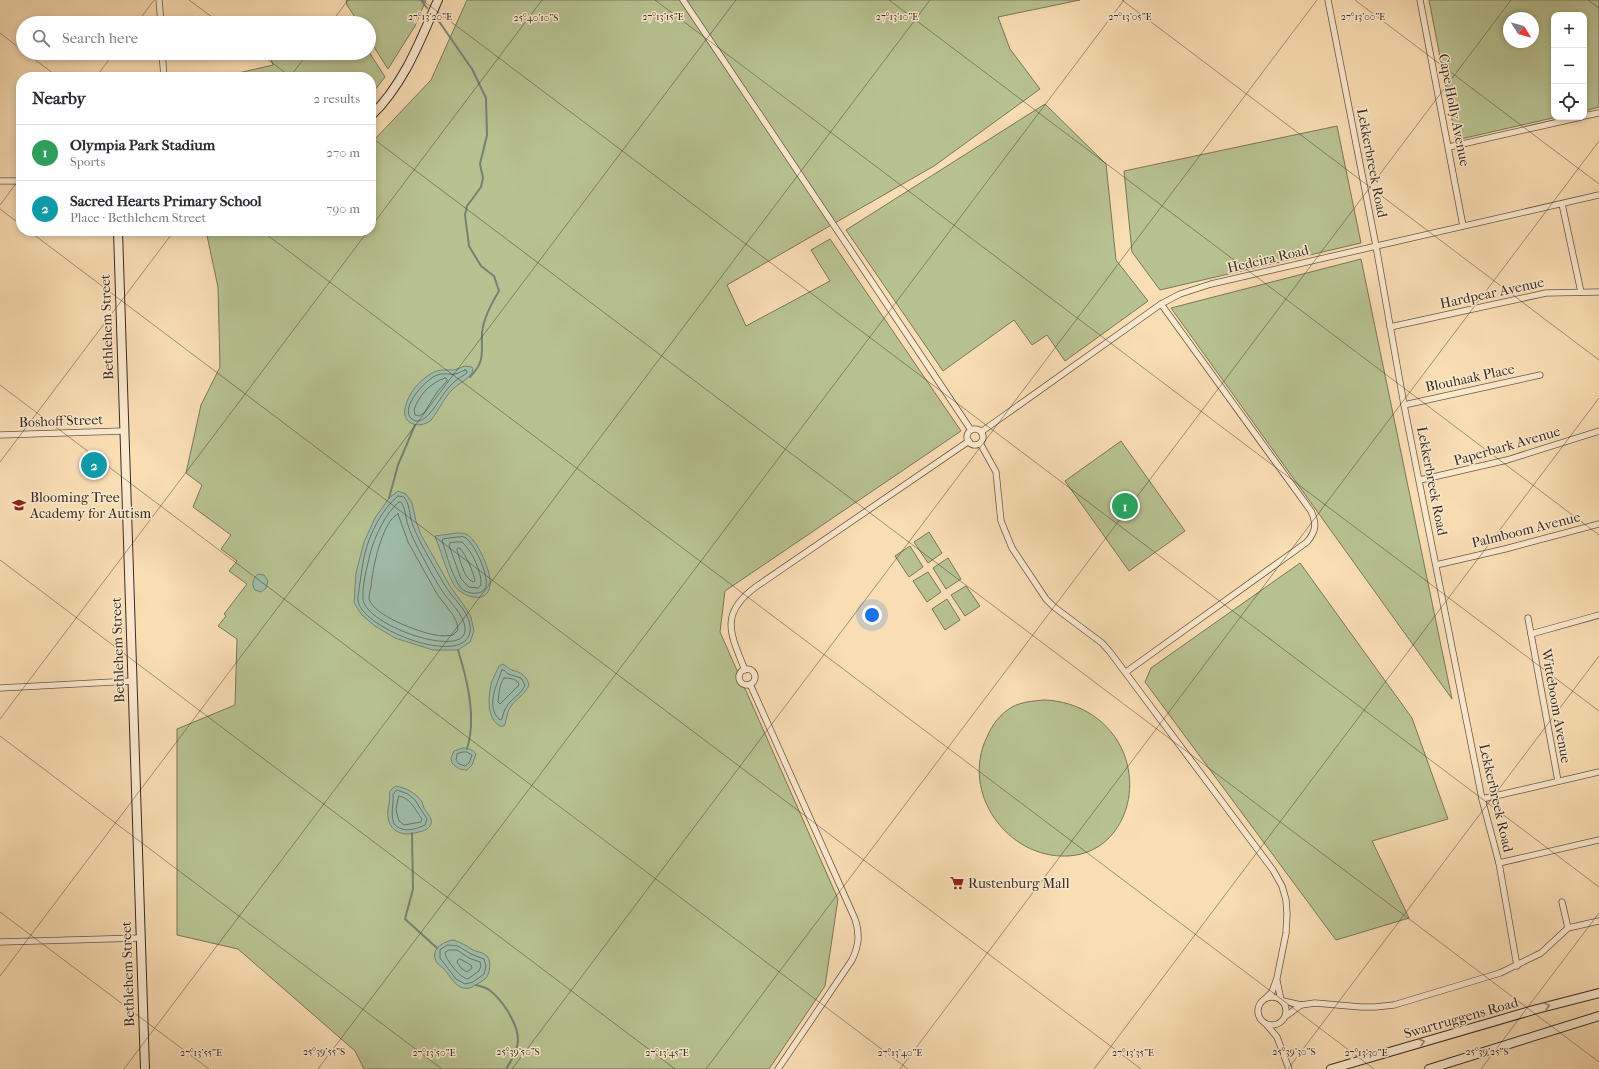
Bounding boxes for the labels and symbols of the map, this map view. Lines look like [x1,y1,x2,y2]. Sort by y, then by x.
text: 27°13'20"E [408,11,452,23]
text: 27°13'15"E [642,11,684,23]
text: 27°13'10"E [876,11,918,23]
text: 27°13'05"E [1108,11,1152,23]
text: 27°13'00"E [1341,11,1385,23]
text: 25°40'10"S [514,12,558,24]
north arrow [1503,12,1539,48]
street label: Cape Holly Avenue [1435,52,1473,168]
street label: Lekkerbreek Road [1353,107,1391,219]
street label: Hedeira Road [1226,241,1311,277]
street label: Bethlehem Street [97,274,117,380]
street label: Hardpear Avenue [1438,274,1546,312]
street label: Blouhaak Place [1424,360,1516,396]
street label: Boshoff Street [19,411,103,431]
street label: Paperbark Avenue [1452,423,1562,469]
street label: Lekkerbreek Road [1413,425,1451,537]
pin: 2 [81,450,107,480]
place label: Blooming Tree Academy for Autism [29,489,151,522]
pin: 1 [1112,491,1138,521]
school or university icon: Blooming Tree Academy for Autism [11,497,27,513]
street label: Palmboom Avenue [1470,508,1582,552]
street label: Bethlehem Street [108,597,128,703]
your location [862,605,882,625]
street label: Witteboom Avenue [1537,646,1574,765]
street label: Lekkerbreek Road [1475,742,1517,854]
supermarket icon: Rustenburg Mall [949,875,965,891]
place label: Rustenburg Mall [968,875,1070,892]
street label: Bethlehem Street [118,921,138,1027]
street label: Swartruggens Road [1402,993,1520,1042]
one-way arrow [1544,1003,1550,1011]
one-way arrow [1419,1038,1426,1047]
text: 25°39'55"S [303,1046,345,1058]
text: 25°39'50"S [496,1046,540,1058]
text: 25°39'30"S [1272,1046,1316,1058]
text: 25°39'25"S [1465,1046,1509,1058]
text: 27°13'55"E [180,1047,222,1059]
text: 27°13'50"E [412,1047,456,1059]
text: 27°13'45"E [645,1047,689,1059]
text: 27°13'40"E [878,1047,922,1059]
text: 27°13'35"E [1112,1047,1154,1059]
text: 27°13'30"E [1344,1047,1388,1059]

